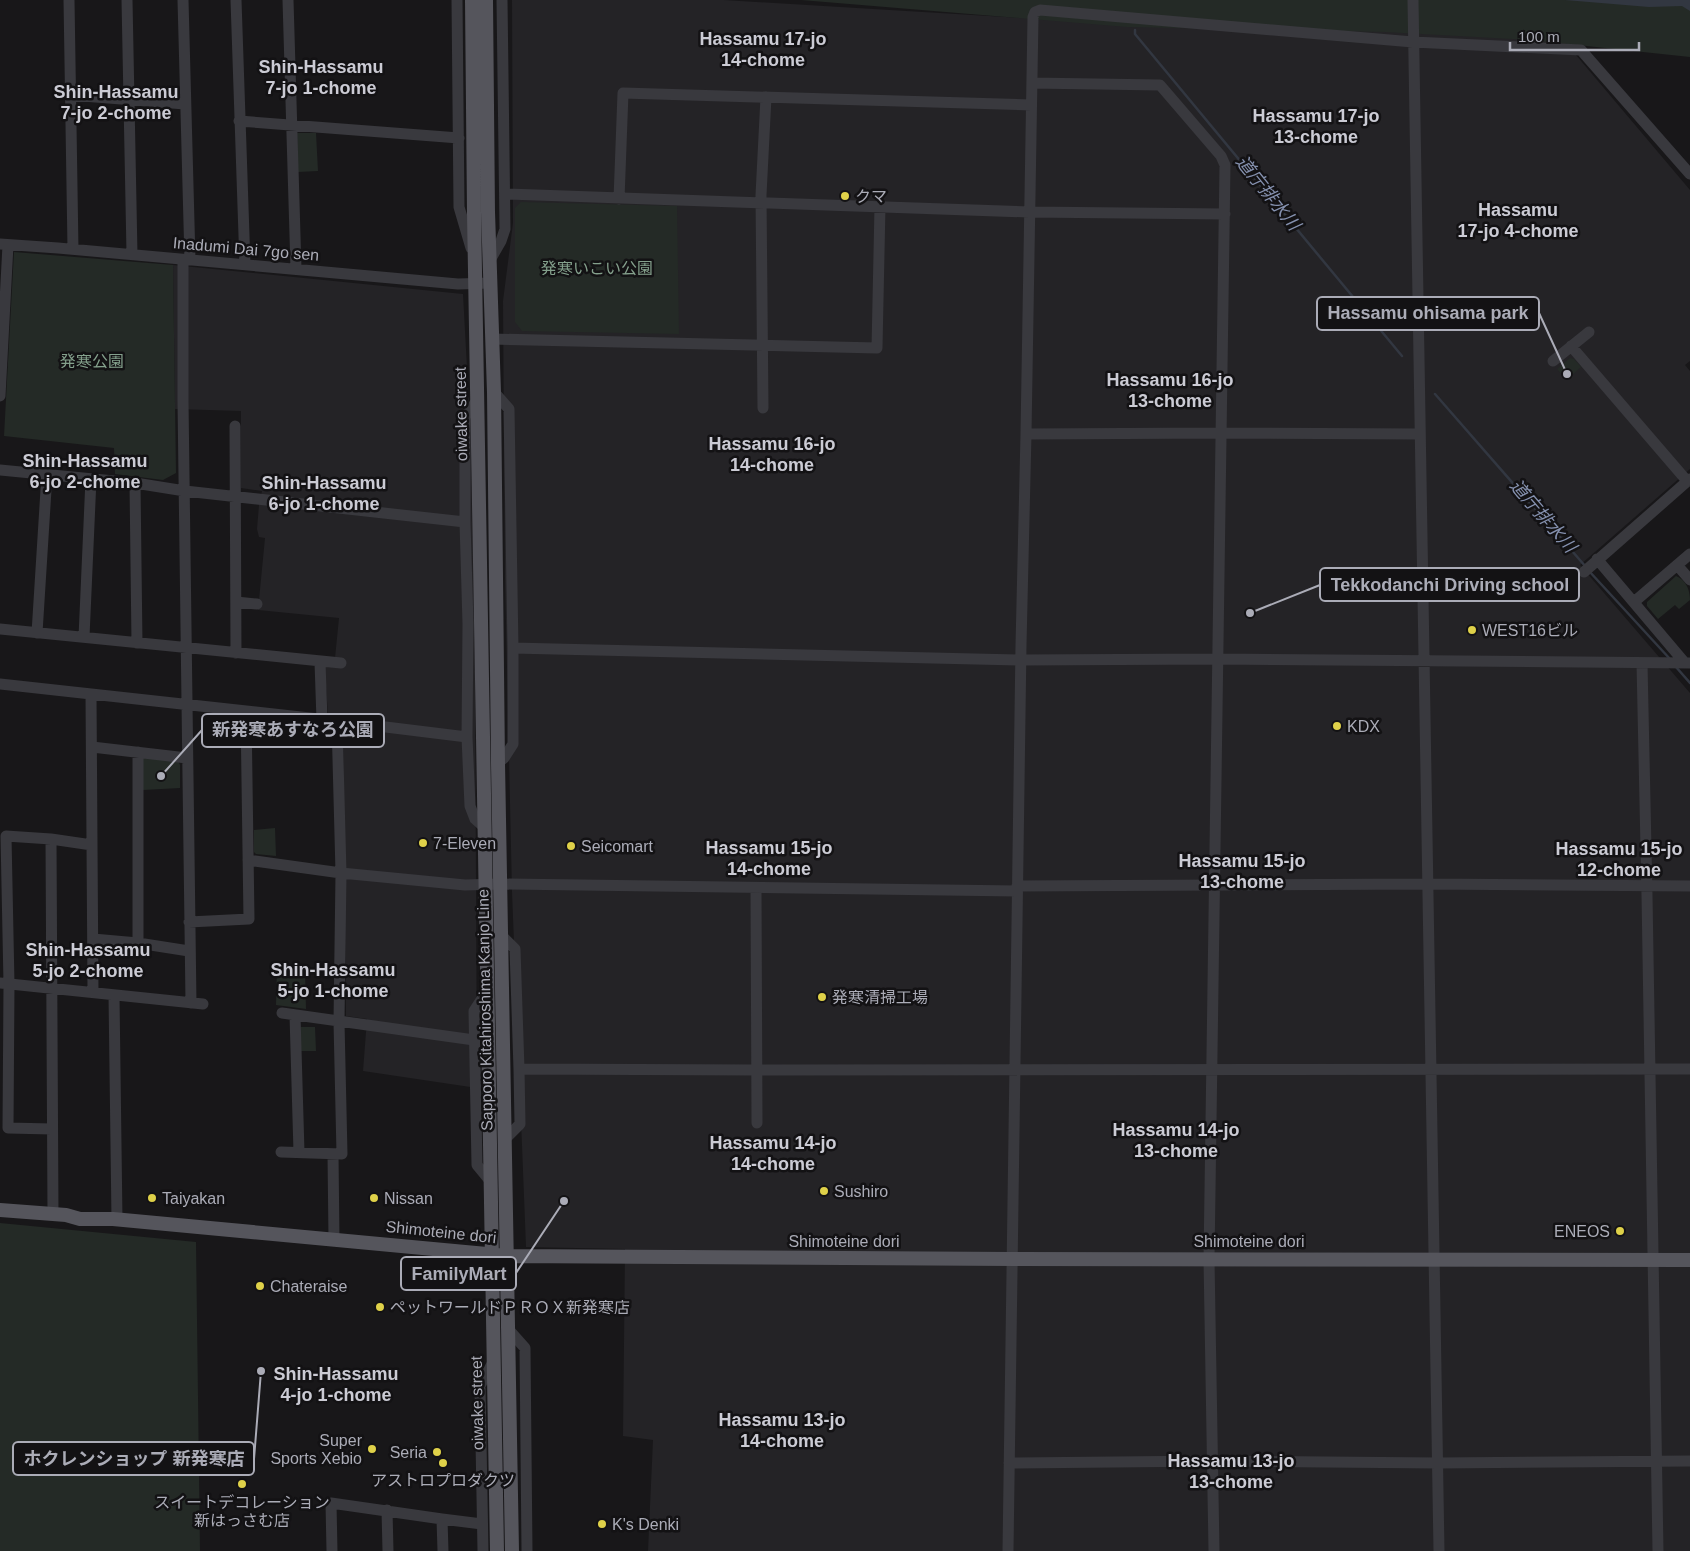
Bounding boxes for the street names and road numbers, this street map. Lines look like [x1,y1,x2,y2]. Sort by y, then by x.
street label: Inadumi Dai 7go sen [172,234,320,264]
street label: oiwake street [452,366,470,461]
street label: Sapporo Kitahiroshima Kanjo Line [474,889,496,1131]
street label: Shimoteine dori [385,1218,497,1246]
street label: Shimoteine dori [788,1233,900,1250]
street label: Shimoteine dori [1193,1233,1305,1250]
street label: oiwake street [468,1355,486,1450]

